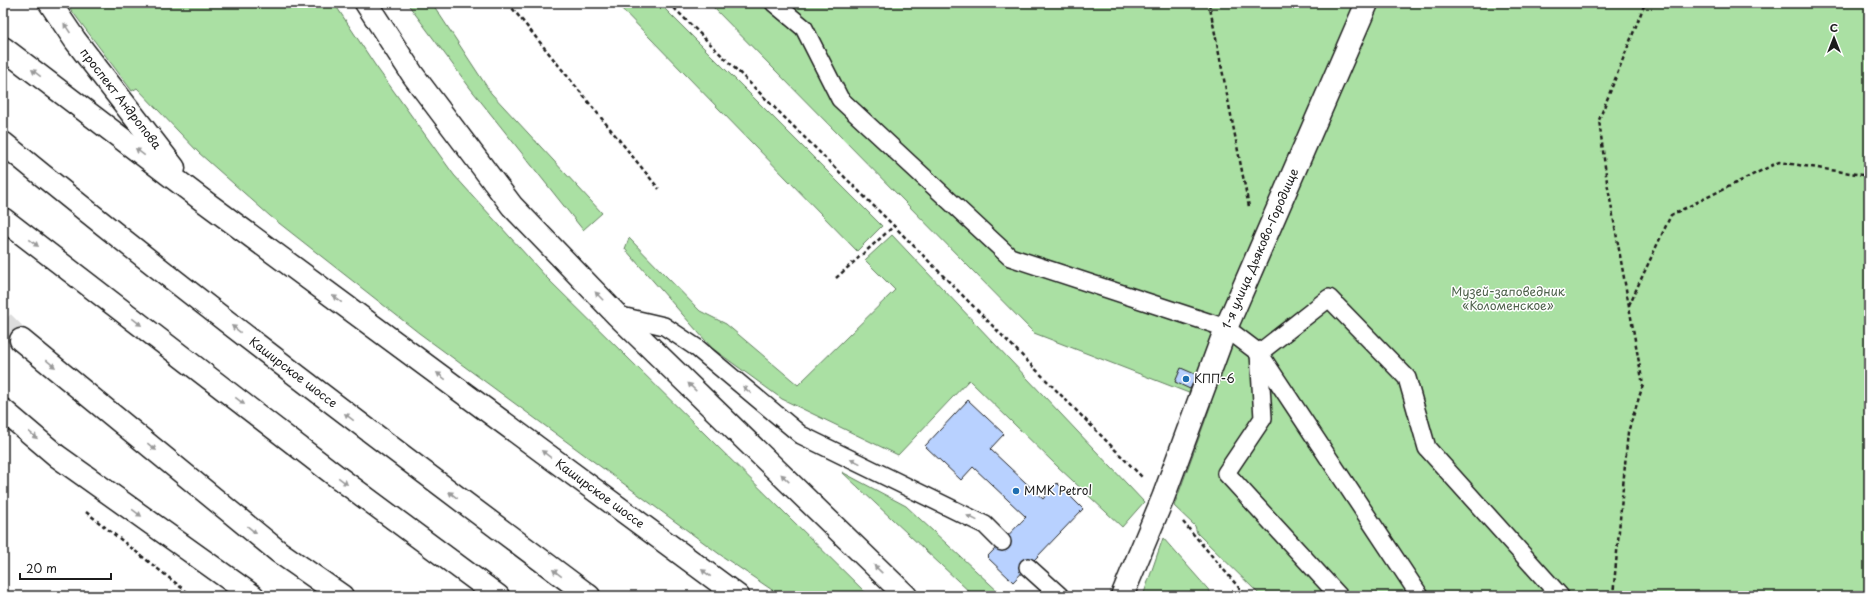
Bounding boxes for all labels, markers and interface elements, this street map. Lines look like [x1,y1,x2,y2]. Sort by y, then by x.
north arrow [1814,18,1854,58]
text: С [1830,19,1838,36]
one-way arrow [63,23,71,33]
street label: проспект Андропова [76,44,167,153]
one-way arrow [31,69,42,77]
one-way arrow [134,147,145,156]
street label: 1-я улица Дьяково-Городище [1217,165,1302,332]
one-way arrow [28,238,39,247]
park label: Музей-заповедник «Коломенское» [1451,282,1566,314]
one-way arrow [594,291,604,301]
one-way arrow [331,295,342,303]
one-way arrow [131,318,142,326]
one-way arrow [230,324,241,333]
street label: Каширское шоссе [246,332,342,411]
one-way arrow [46,360,57,369]
place label: КПП-6 [1194,369,1235,387]
one-way arrow [436,373,446,381]
marker: КПП-6 [1181,374,1191,384]
one-way arrow [687,382,697,392]
one-way arrow [742,385,753,394]
one-way arrow [234,397,245,406]
one-way arrow [344,413,354,421]
one-way arrow [28,430,37,439]
one-way arrow [146,443,157,452]
one-way arrow [540,450,551,458]
street label: Каширское шоссе [552,454,649,532]
one-way arrow [849,458,861,464]
one-way arrow [780,473,790,483]
one-way arrow [338,476,348,484]
place label: ММК Petrol [1024,481,1092,499]
marker: ММК Petrol [1011,486,1021,496]
one-way arrow [448,491,459,499]
one-way arrow [132,509,142,517]
one-way arrow [966,515,977,521]
one-way arrow [247,525,258,534]
scale bar [20,555,111,581]
text: 20 m [26,559,57,577]
one-way arrow [873,564,883,574]
one-way arrow [552,568,563,577]
one-way arrow [701,569,712,577]

